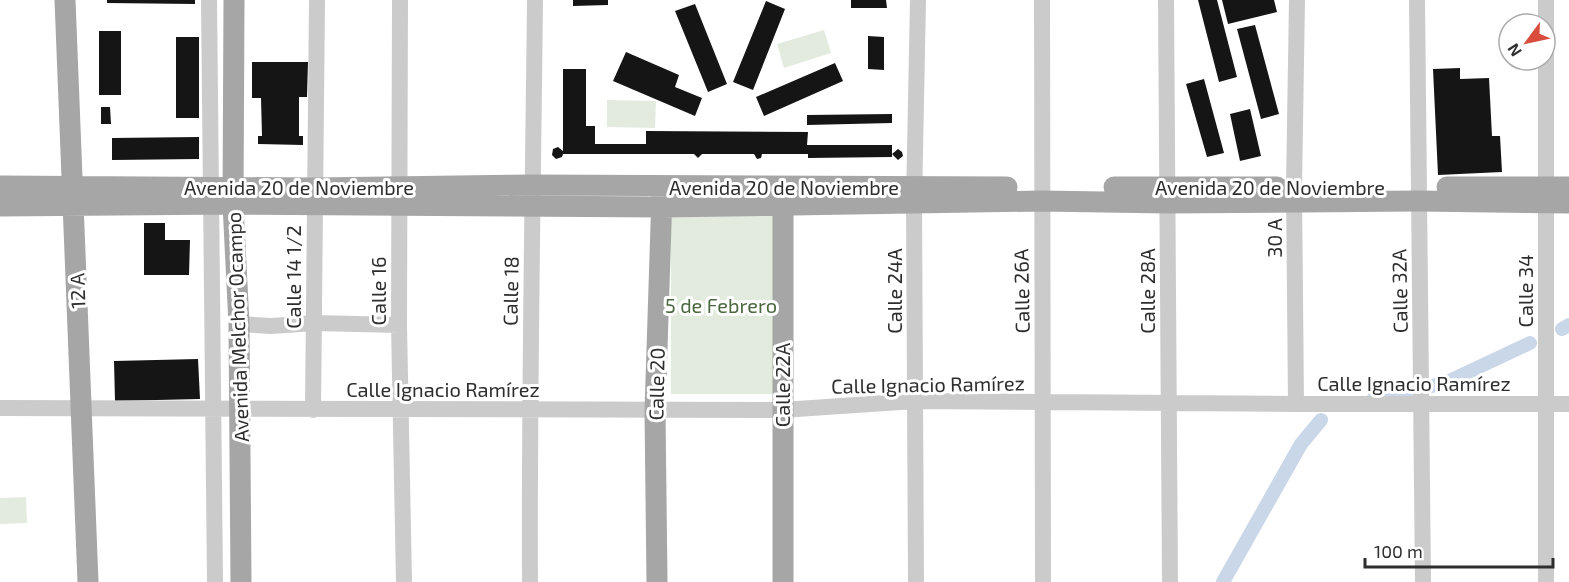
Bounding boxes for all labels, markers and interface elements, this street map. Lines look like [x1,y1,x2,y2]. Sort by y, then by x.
north arrow [1497,12,1557,72]
text: N [1503,40,1525,60]
street label: Avenida 20 de Noviembre [184,175,414,199]
street label: Avenida 20 de Noviembre [669,175,899,199]
street label: Avenida 20 de Noviembre [1155,175,1385,199]
street label: Avenida Melchor Ocampo [221,211,253,443]
street label: 30 A [1262,218,1286,258]
street label: Calle 14 1/2 [281,225,305,329]
street label: Calle 24A [882,248,906,334]
street label: Calle 26A [1008,248,1034,333]
street label: Calle 28A [1135,248,1159,334]
street label: Calle 32A [1386,248,1412,333]
street label: Calle 34 [1513,255,1537,327]
street label: Calle 18 [497,256,523,326]
street label: Calle 16 [366,257,390,325]
street label: 12 A [64,272,90,309]
park label: 5 de Febrero [665,293,777,317]
street label: Calle 22A [770,342,794,427]
street label: Calle 20 [643,347,669,421]
street label: Calle Ignacio Ramírez [831,370,1025,398]
street label: Calle Ignacio Ramírez [1317,371,1511,395]
street label: Calle Ignacio Ramírez [346,377,540,401]
scale bar [1365,531,1552,569]
text: 100 m [1374,540,1423,562]

